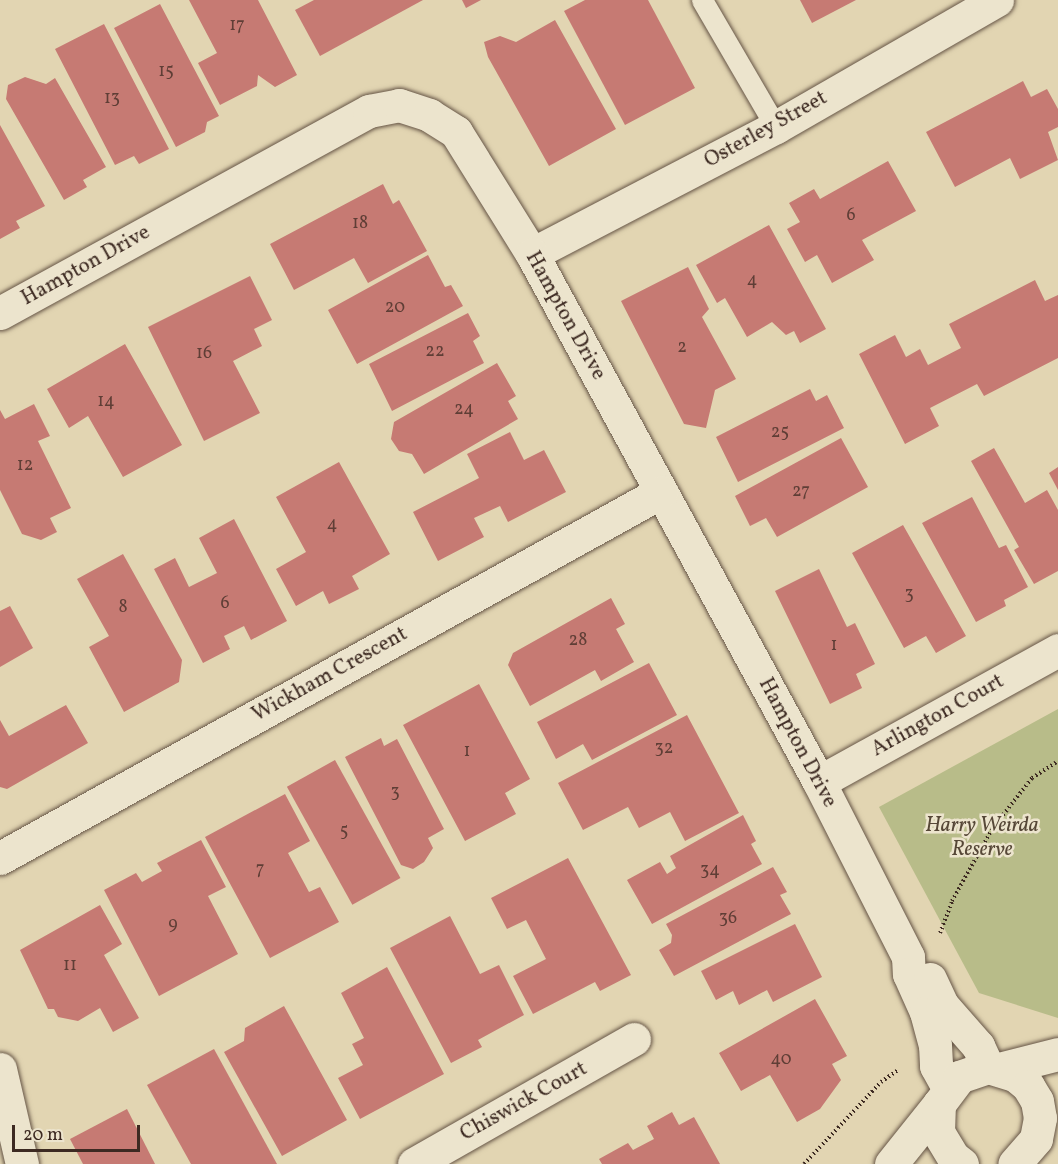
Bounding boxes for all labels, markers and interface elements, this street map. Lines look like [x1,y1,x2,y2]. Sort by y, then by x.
house number: 17 [229,15,245,37]
house number: 15 [158,61,174,83]
street label: Osterley Street [700,86,832,174]
house number: 13 [104,88,120,110]
house number: 6 [846,205,856,227]
house number: 18 [352,213,368,235]
street label: Hampton Drive [17,220,155,312]
street label: Hampton Drive [519,247,611,385]
house number: 4 [747,270,757,292]
house number: 20 [385,297,405,319]
house number: 2 [677,337,687,359]
house number: 22 [425,341,445,363]
house number: 16 [196,343,212,365]
house number: 14 [97,391,115,413]
house number: 24 [454,399,474,421]
house number: 25 [771,422,789,444]
house number: 12 [17,455,33,477]
house number: 27 [792,481,810,503]
house number: 4 [327,514,337,536]
house number: 3 [904,584,914,606]
house number: 6 [220,593,230,615]
house number: 8 [118,597,128,619]
street label: Wickham Crescent [248,622,412,728]
house number: 28 [569,630,587,652]
house number: 1 [831,635,837,657]
street label: Arlington Court [867,669,1009,763]
street label: Hampton Drive [752,674,842,812]
house number: 32 [655,738,673,760]
house number: 1 [464,741,470,763]
house number: 3 [390,782,400,804]
park label: Harry Weirda Reserve [925,813,1039,863]
house number: 5 [340,821,348,843]
house number: 7 [256,859,264,881]
house number: 34 [700,860,720,882]
house number: 36 [719,908,737,930]
house number: 9 [168,914,178,936]
house number: 11 [63,955,77,977]
house number: 40 [770,1049,792,1071]
street label: Chiswick Court [456,1057,592,1147]
scale bar [15,1113,142,1151]
text: 20 m [23,1123,63,1148]

